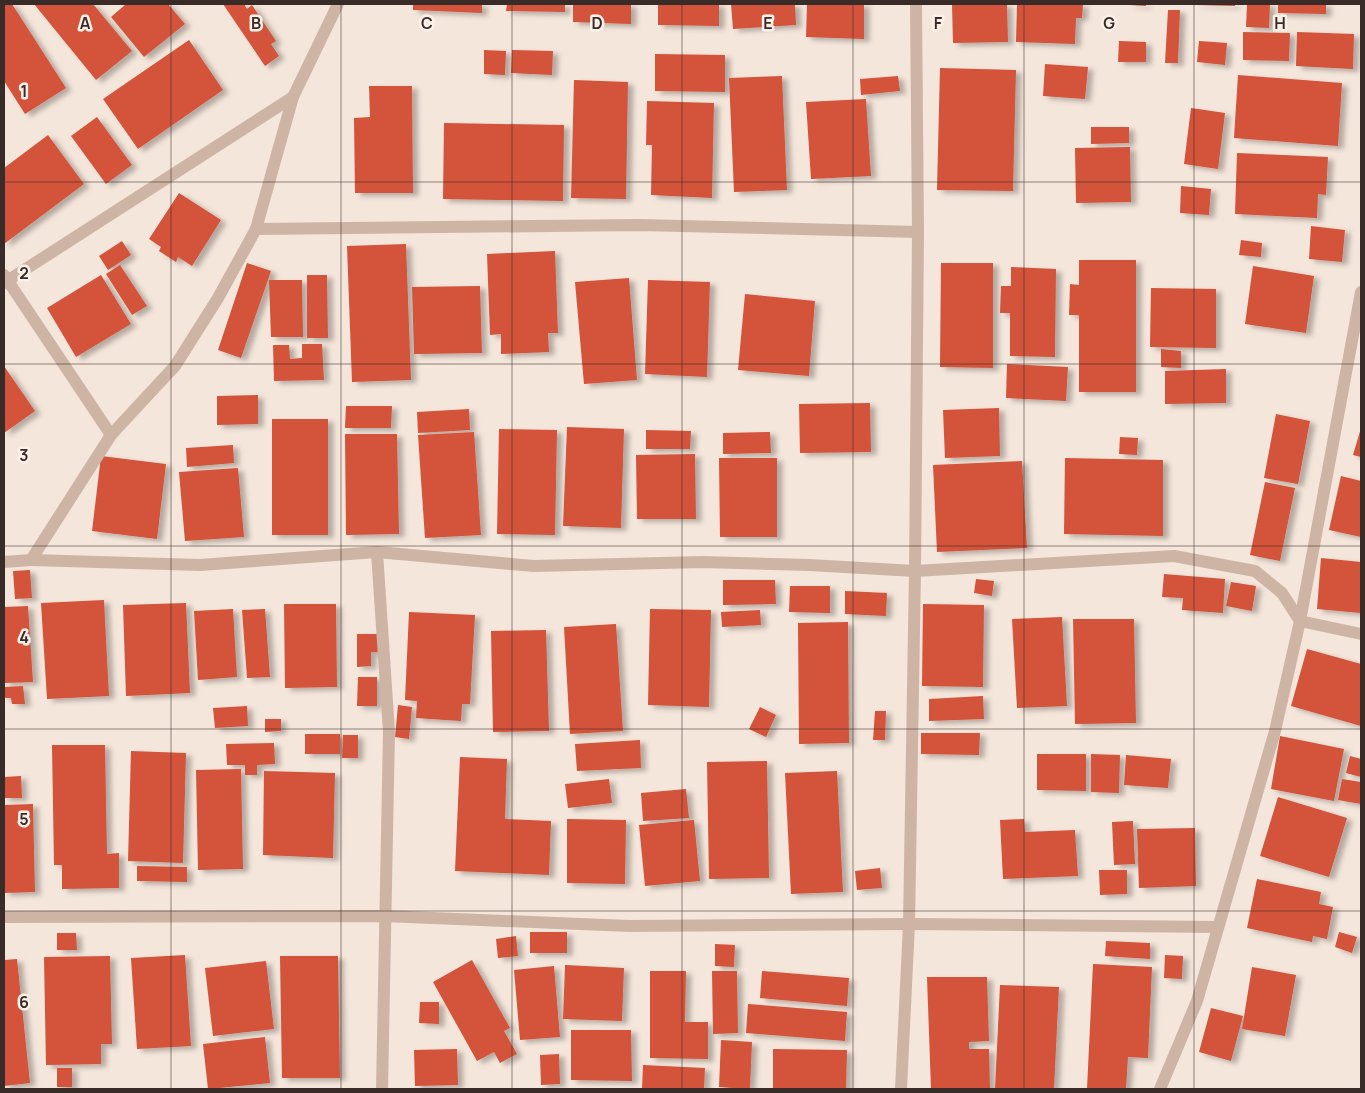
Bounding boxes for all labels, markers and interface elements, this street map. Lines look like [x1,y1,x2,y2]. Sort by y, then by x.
text: A [80,12,91,34]
text: B [251,12,261,34]
text: C [421,12,433,34]
text: D [591,12,603,34]
text: E [763,12,773,34]
text: F [934,12,943,34]
text: G [1103,12,1115,34]
text: H [1274,12,1286,34]
text: 1 [20,80,28,102]
text: 2 [19,262,29,284]
text: 3 [19,444,29,466]
text: 4 [19,626,29,648]
text: 5 [19,808,29,830]
text: 6 [19,991,29,1013]

